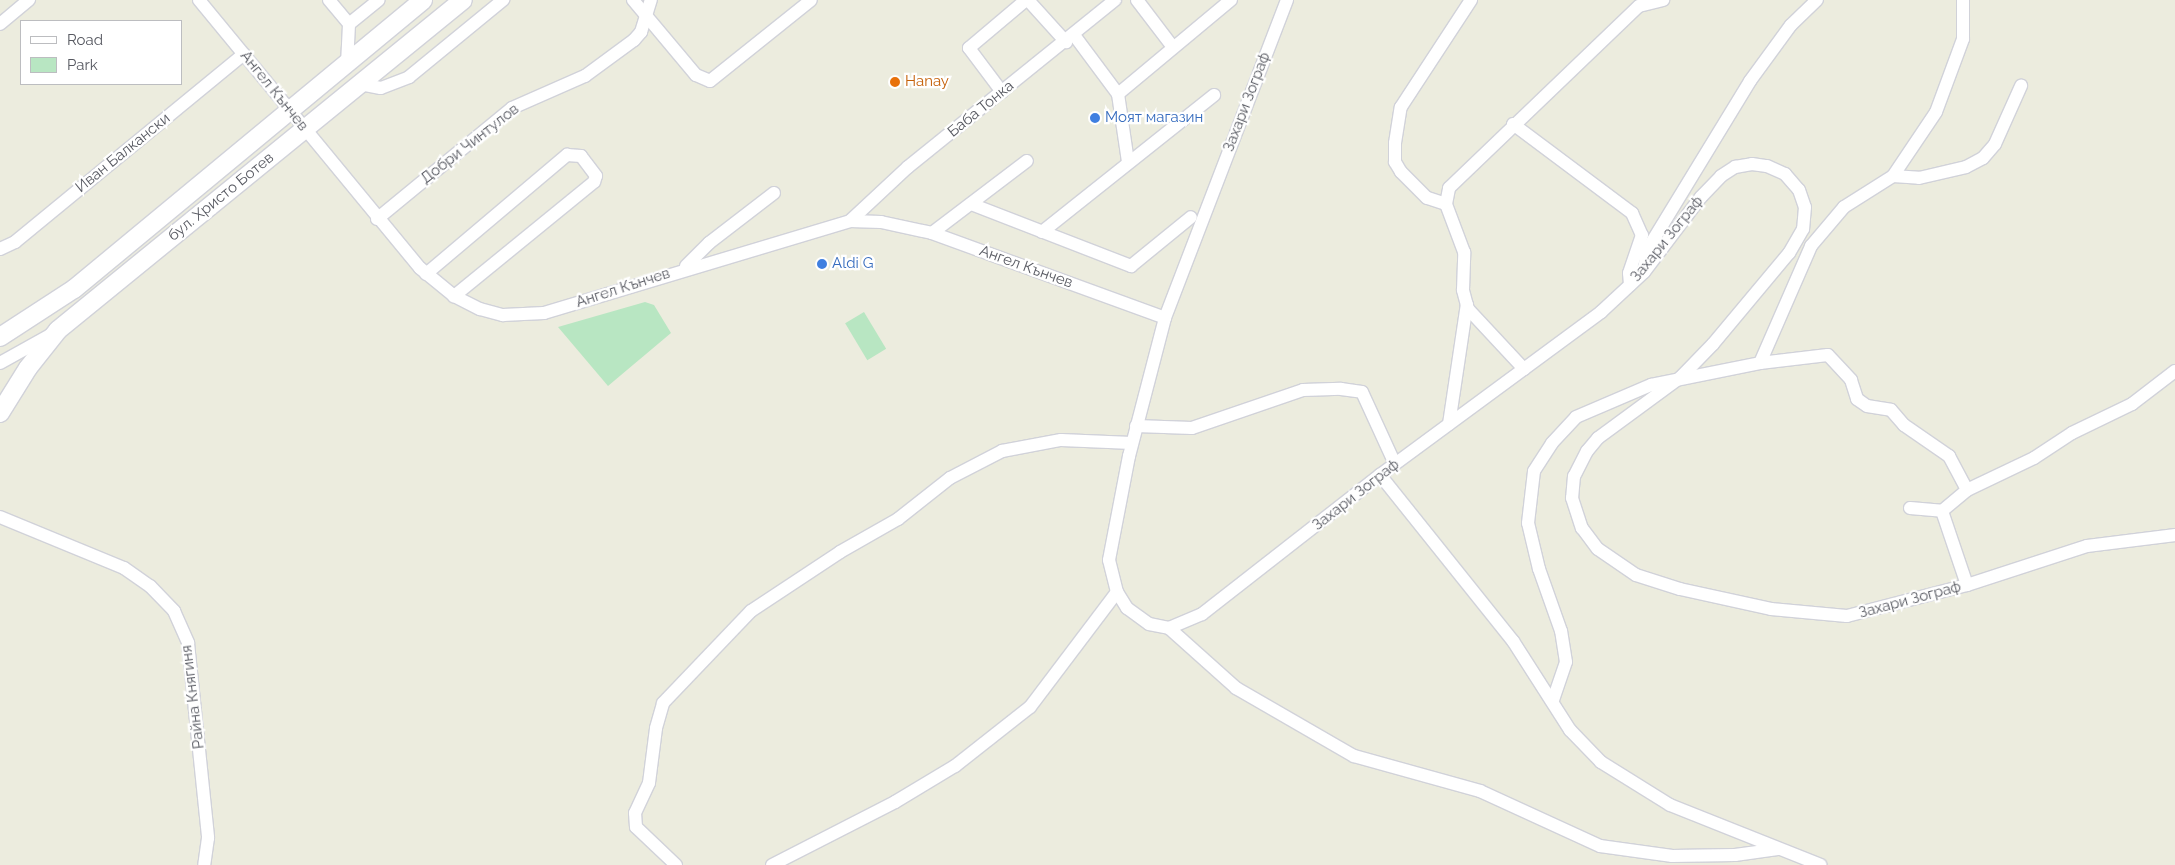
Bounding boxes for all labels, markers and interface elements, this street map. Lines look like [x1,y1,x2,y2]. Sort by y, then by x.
legend [20,20,182,85]
text: Road [67,31,103,49]
street label: Ангел Кънчев [236,47,312,135]
street label: Захари Зограф [1220,50,1274,154]
text: Park [67,56,98,74]
place label: Hanay [905,73,949,91]
marker: Hanay [889,76,901,88]
street label: Баба Тонка [944,77,1018,141]
street label: Добри Чинтулов [417,100,523,188]
street label: Иван Балкански [72,109,174,197]
place label: Моят магазин [1105,109,1203,127]
marker: Моят магазин [1089,112,1101,124]
street label: бул. Христо Ботев [165,149,277,245]
street label: Захари Зограф [1627,193,1707,285]
street label: Ангел Кънчев [977,242,1075,292]
place label: Aldi G [832,255,873,273]
marker: Aldi G [816,258,828,270]
street label: Ангел Кънчев [574,264,672,312]
street label: Захари Зограф [1309,456,1403,534]
street label: Захари Зограф [1857,578,1963,622]
street label: Райна Княгиня [178,644,208,750]

